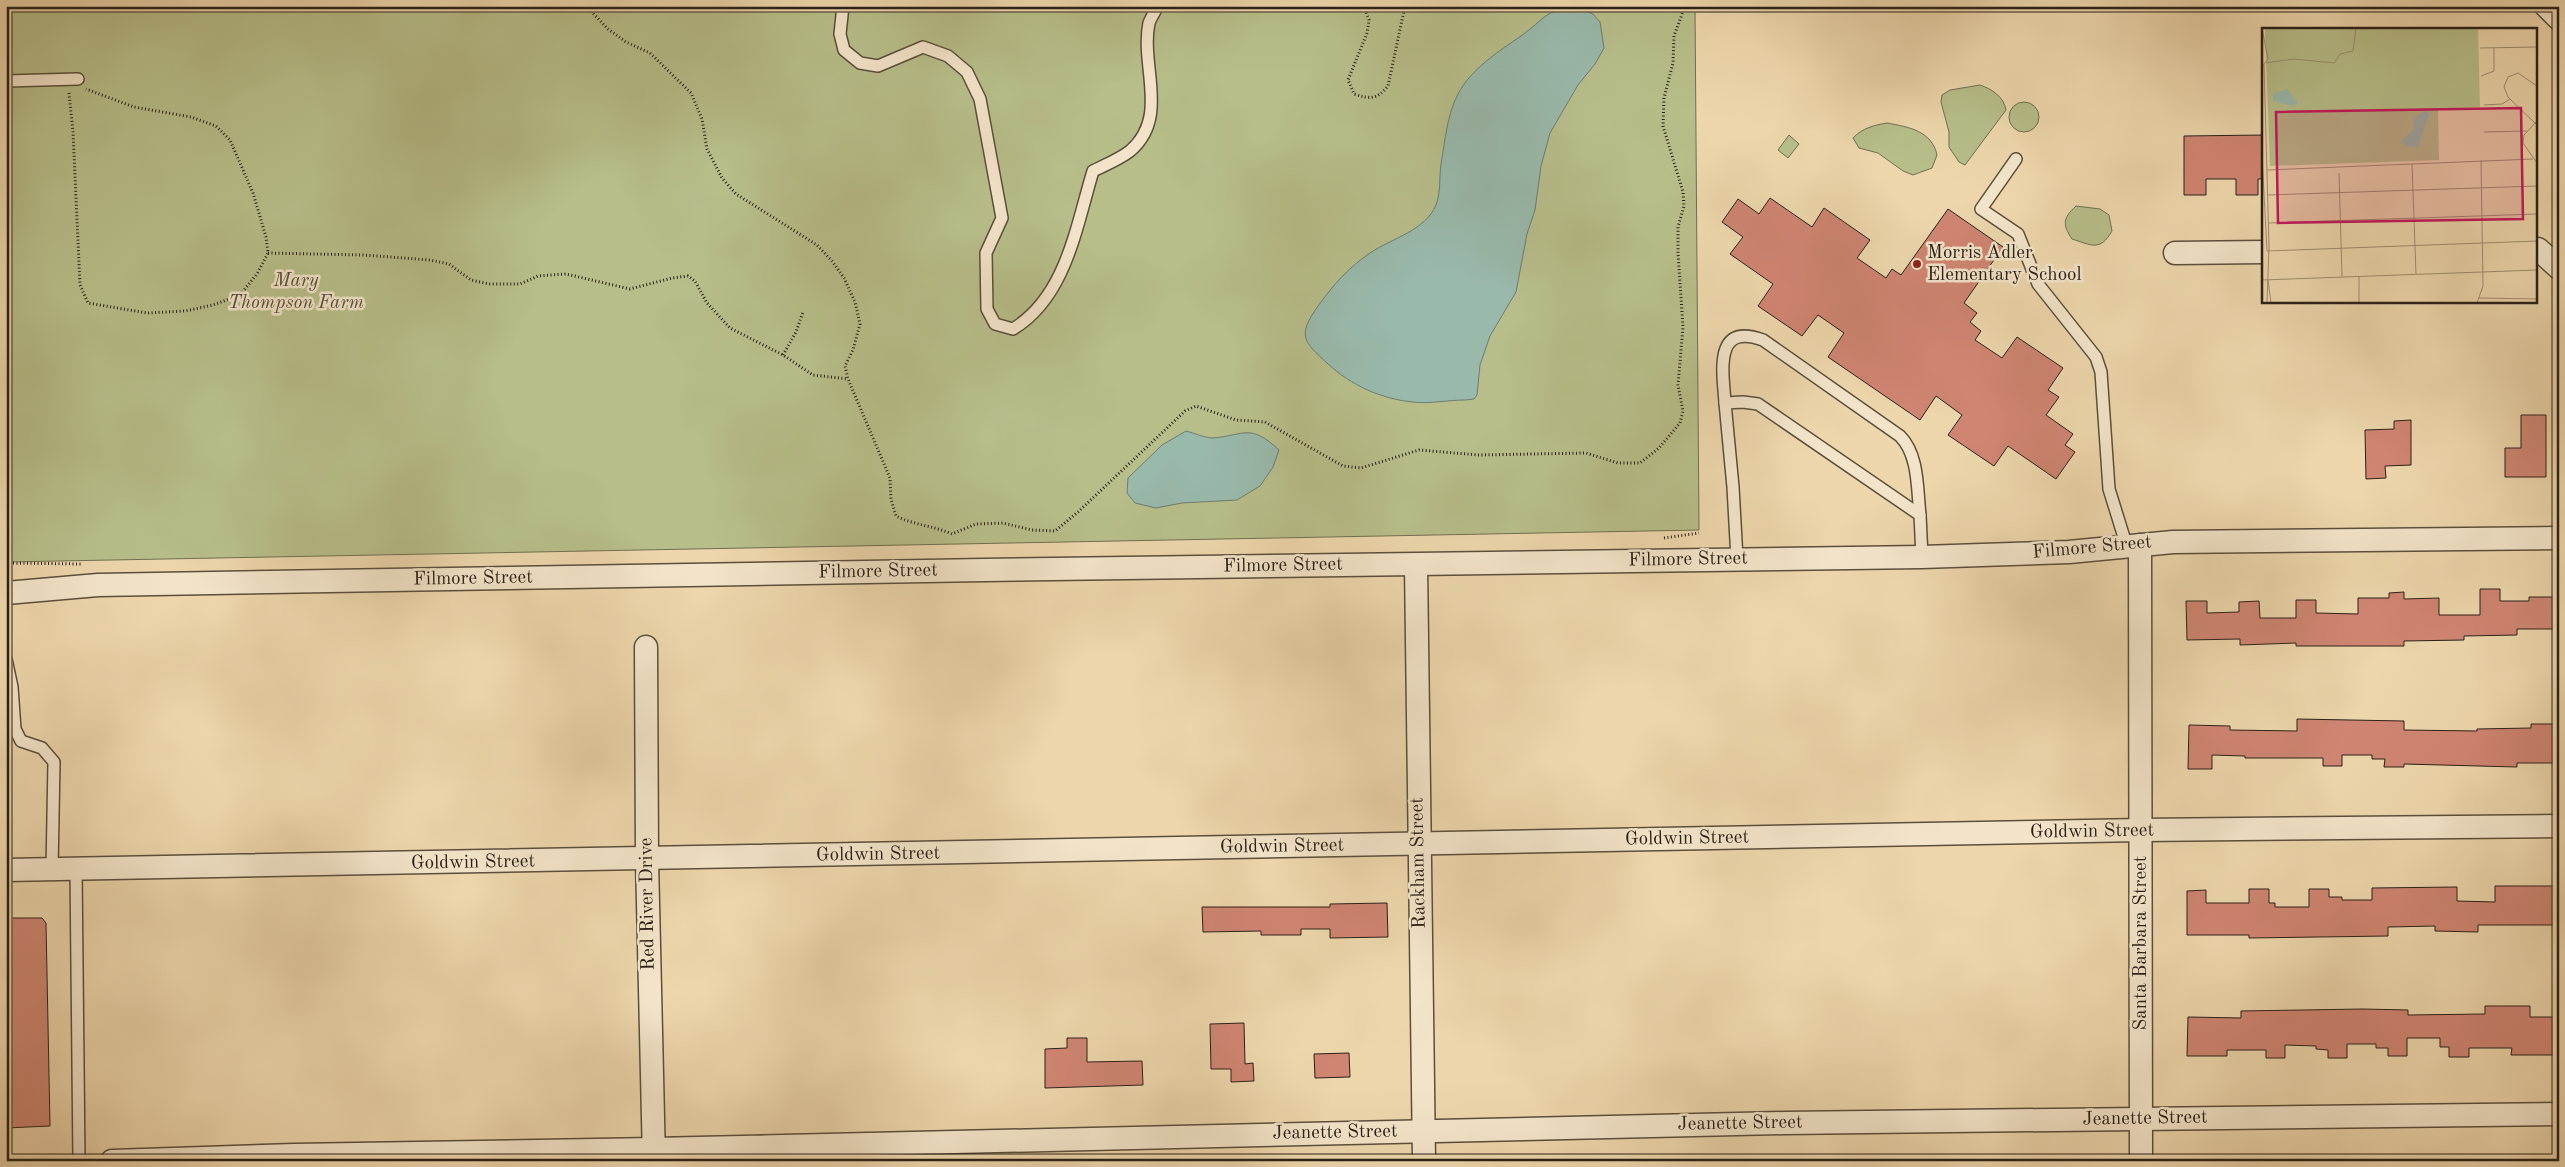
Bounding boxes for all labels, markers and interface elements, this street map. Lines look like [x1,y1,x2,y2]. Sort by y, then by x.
inset map [2262,28,2538,302]
place label: Morris Adler Elementary School [1927,244,2082,285]
marker: Morris Adler Elementary School [1911,258,1923,270]
park label: Mary Thompson Farm [228,272,364,313]
street label: Filmore Street [2031,533,2153,563]
street label: Filmore Street [1628,549,1748,571]
street label: Filmore Street [1223,555,1343,577]
street label: Filmore Street [818,561,938,583]
street label: Filmore Street [413,568,533,590]
street label: Rackham Street [1408,797,1430,929]
street label: Goldwin Street [2030,821,2154,843]
street label: Goldwin Street [1625,828,1749,850]
street label: Goldwin Street [1220,836,1344,858]
street label: Red River Drive [637,837,659,971]
street label: Goldwin Street [816,844,940,866]
street label: Goldwin Street [411,852,535,874]
street label: Santa Barbara Street [2132,855,2151,1031]
street label: Jeanette Street [2082,1108,2208,1130]
street label: Jeanette Street [1677,1113,1803,1135]
street label: Jeanette Street [1272,1122,1398,1144]

